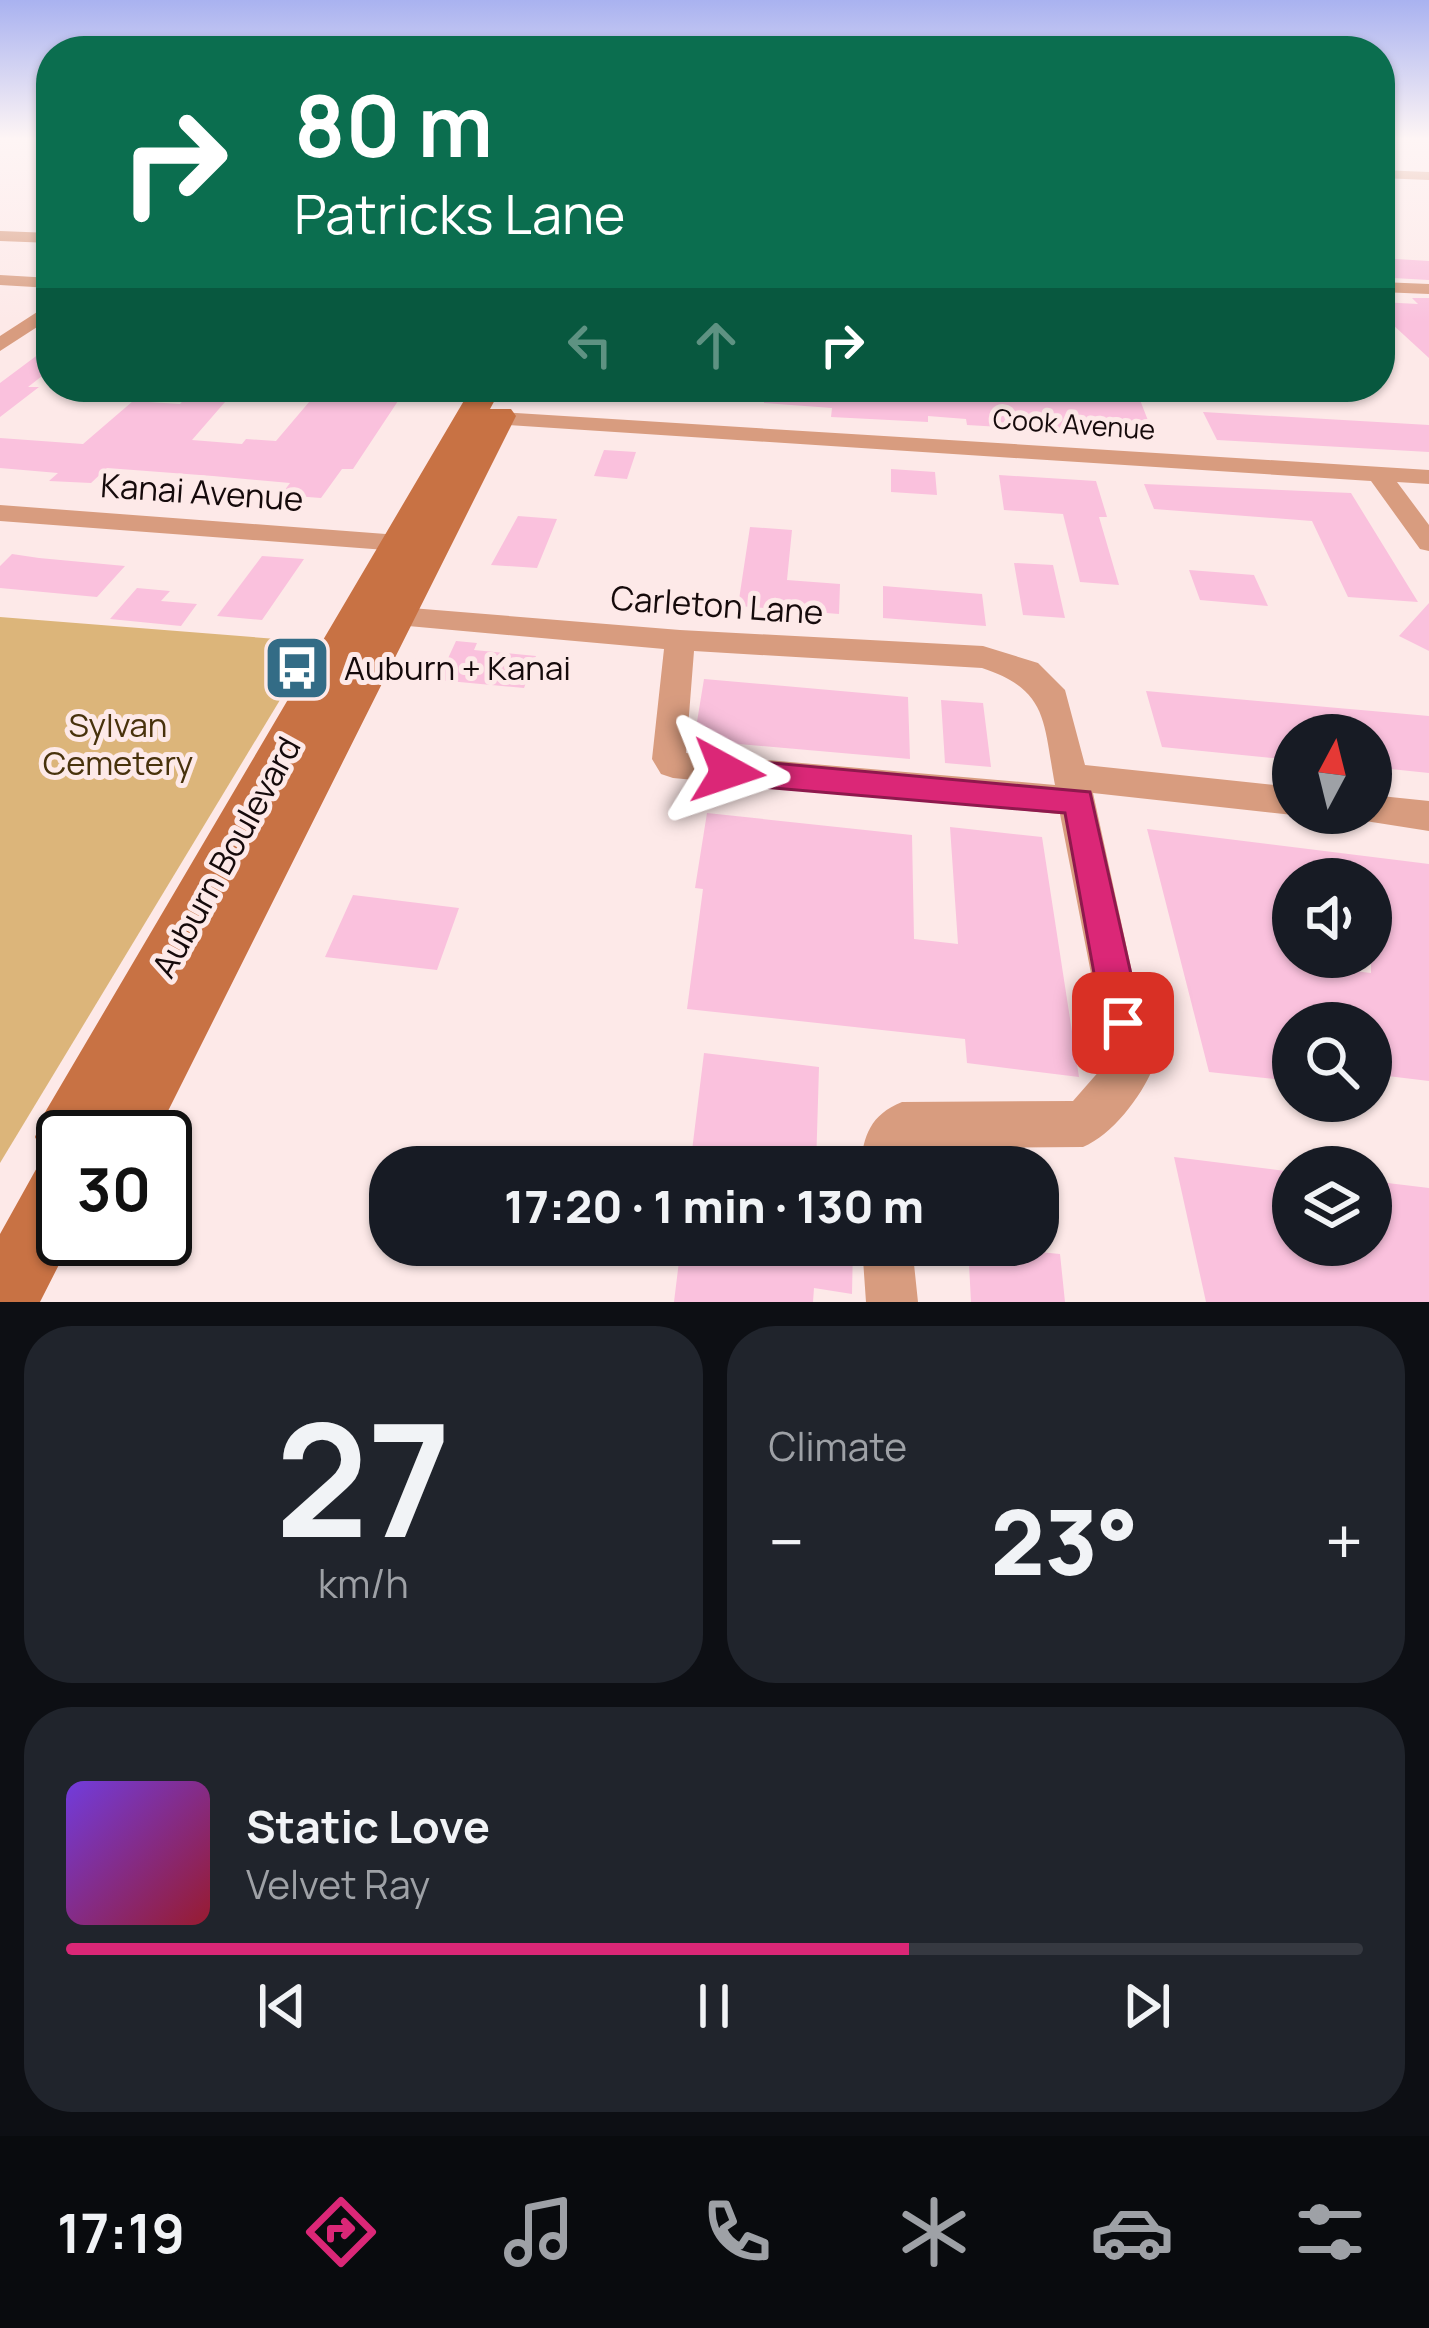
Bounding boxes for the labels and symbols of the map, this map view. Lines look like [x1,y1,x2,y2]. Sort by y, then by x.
street label: Cook Avenue [992,399,1156,448]
street label: Kanai Avenue [99,462,305,521]
street label: Carleton Lane [609,575,825,634]
bus stop icon: Auburn + Kanai [262,633,332,703]
place label: Auburn + Kanai [344,645,571,690]
park label: Sylvan Cemetery [43,702,193,785]
position arrow [665,709,791,835]
north arrow [1272,714,1392,834]
street label: Auburn Boulevard [141,728,310,985]
pin [1072,972,1174,1074]
speed limit sign: 30 [36,1110,192,1266]

